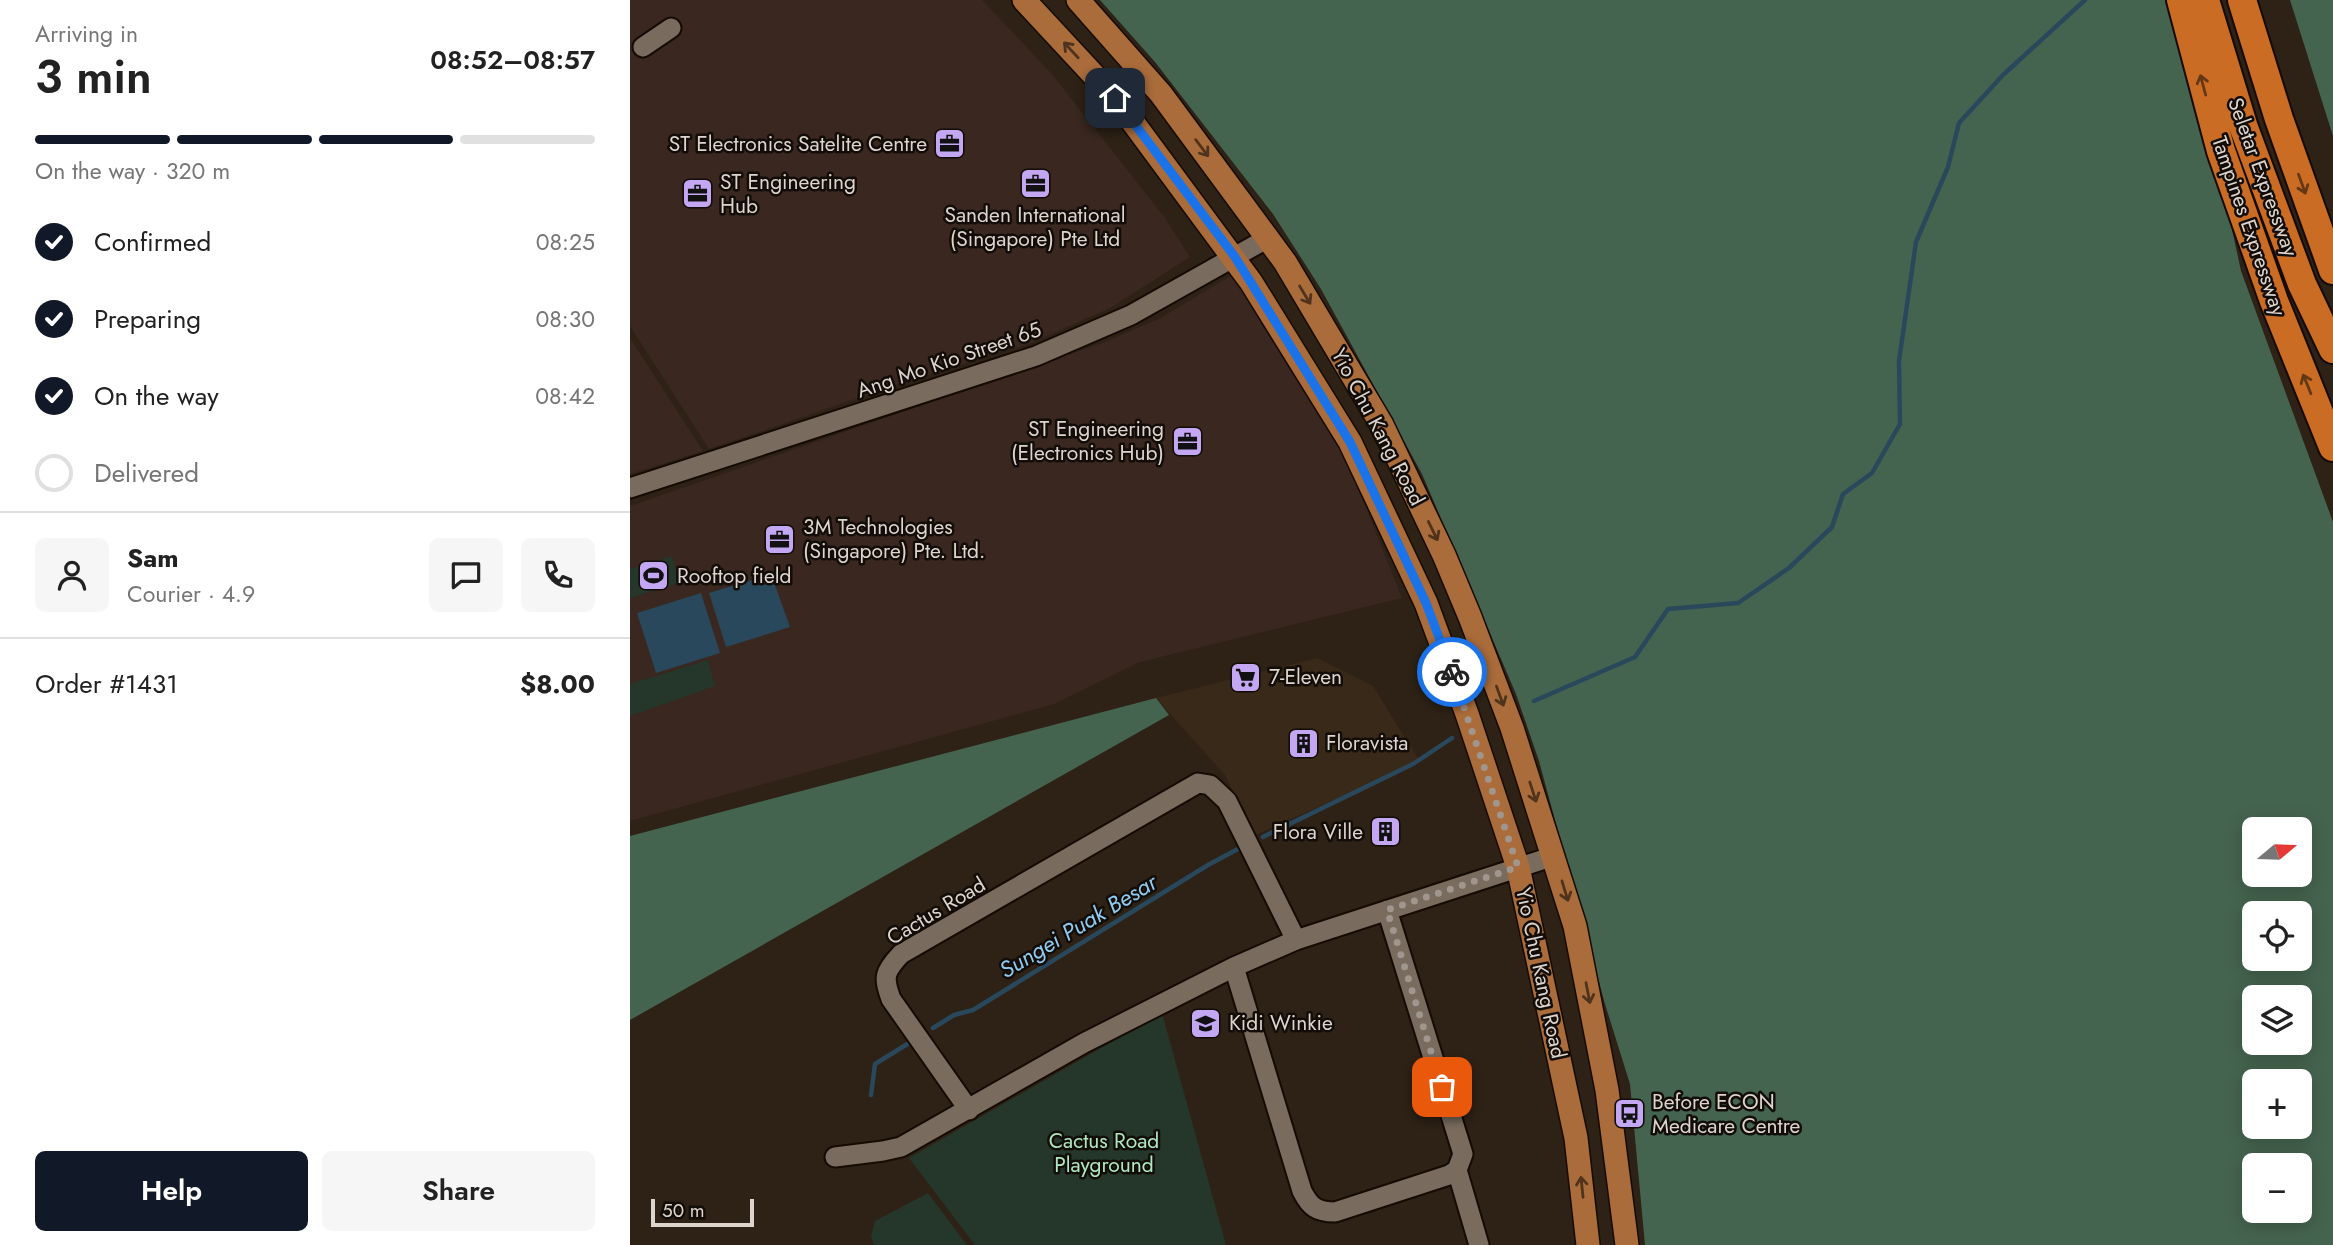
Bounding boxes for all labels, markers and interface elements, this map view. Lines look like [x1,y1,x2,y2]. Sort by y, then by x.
text: Arriving in [35,17,138,51]
text: 08:52–08:57 [430,41,595,79]
one-way arrow [1062,42,1079,59]
text: 3 min [35,44,152,110]
pin [1085,68,1145,128]
one-way arrow [2196,74,2209,97]
icon: home [1096,79,1134,117]
street label: Seletar Expressway [2220,93,2306,261]
office icon: ST Electronics Satelite Centre [933,127,967,161]
place label: ST Electronics Satelite Centre [669,129,927,159]
street label: Tampines Expressway [2204,132,2294,321]
one-way arrow [1194,138,1209,157]
text: On the way · 320 m [35,154,230,188]
office icon: Sanden International (Singapore) Pte Ltd [1018,166,1052,200]
place label: ST Engineering Hub [720,167,856,221]
one-way arrow [2297,172,2309,194]
office icon: ST Engineering Hub [680,177,714,211]
place label: Sanden International (Singapore) Pte Ltd [944,200,1126,254]
icon: check [35,223,73,261]
text: Confirmed [94,223,211,261]
text: 08:25 [536,225,595,259]
one-way arrow [1298,285,1312,305]
icon: check [35,300,73,338]
text: Preparing [94,300,201,338]
text: 08:30 [535,302,595,336]
street label: Ang Mo Kio Street 65 [853,314,1045,406]
street label: Yio Chu Kang Road [1324,343,1432,511]
one-way arrow [2300,374,2313,395]
icon: check [35,377,73,415]
text: On the way [94,377,219,415]
text: 08:42 [535,379,595,413]
place label: ST Engineering (Electronics Hub) [1011,414,1164,468]
office icon: ST Engineering (Electronics Hub) [1170,424,1204,458]
text: Delivered [94,454,199,492]
place label: 3M Technologies (Singapore) Pte. Ltd. [803,512,985,566]
one-way arrow [1426,520,1440,541]
office icon: 3M Technologies (Singapore) Pte. Ltd. [763,522,797,556]
button: person [35,538,109,612]
button: chat [429,538,503,612]
button: phone [521,538,595,612]
text: Sam [127,539,179,577]
sports icon: Rooftop field [637,559,671,593]
place label: Rooftop field [677,561,792,591]
text: Courier · 4.9 [127,577,255,611]
courier [1417,637,1487,707]
icon: bike [1433,653,1471,691]
supermarket icon: 7-Eleven [1229,660,1263,694]
place label: 7-Eleven [1269,662,1342,692]
text: Order #1431 [35,665,178,703]
text: $8.00 [520,665,595,703]
one-way arrow [1494,684,1507,706]
building icon: Floravista [1286,726,1320,760]
place label: Floravista [1326,728,1408,758]
one-way arrow [1527,781,1540,803]
building icon: Flora Ville [1369,815,1403,849]
place label: Flora Ville [1273,817,1363,847]
north arrow [2242,817,2312,887]
map controls [2242,817,2312,1223]
water label: Sungei Puak Besar [993,865,1165,987]
street label: Cactus Road [881,870,991,952]
one-way arrow [1559,879,1572,901]
street label: Yio Chu Kang Road [1508,885,1574,1061]
button: locate [2242,901,2312,971]
one-way arrow [1581,981,1595,1004]
button: layers [2242,985,2312,1055]
school or university icon: Kidi Winkie [1189,1006,1223,1040]
place label: Kidi Winkie [1229,1008,1333,1038]
pin [1412,1057,1472,1117]
icon: bag [1423,1068,1461,1106]
button: + [2242,1069,2312,1139]
place label: Before ECON Medicare Centre [1652,1087,1801,1141]
bus stop icon: Before ECON Medicare Centre [1612,1097,1646,1131]
park label: Cactus Road Playground [1049,1126,1159,1180]
button: Help [35,1151,308,1231]
button: Share [322,1151,595,1231]
button: − [2242,1153,2312,1223]
one-way arrow [1575,1176,1588,1199]
scale bar [651,1196,754,1228]
text: 50 m [662,1197,705,1224]

